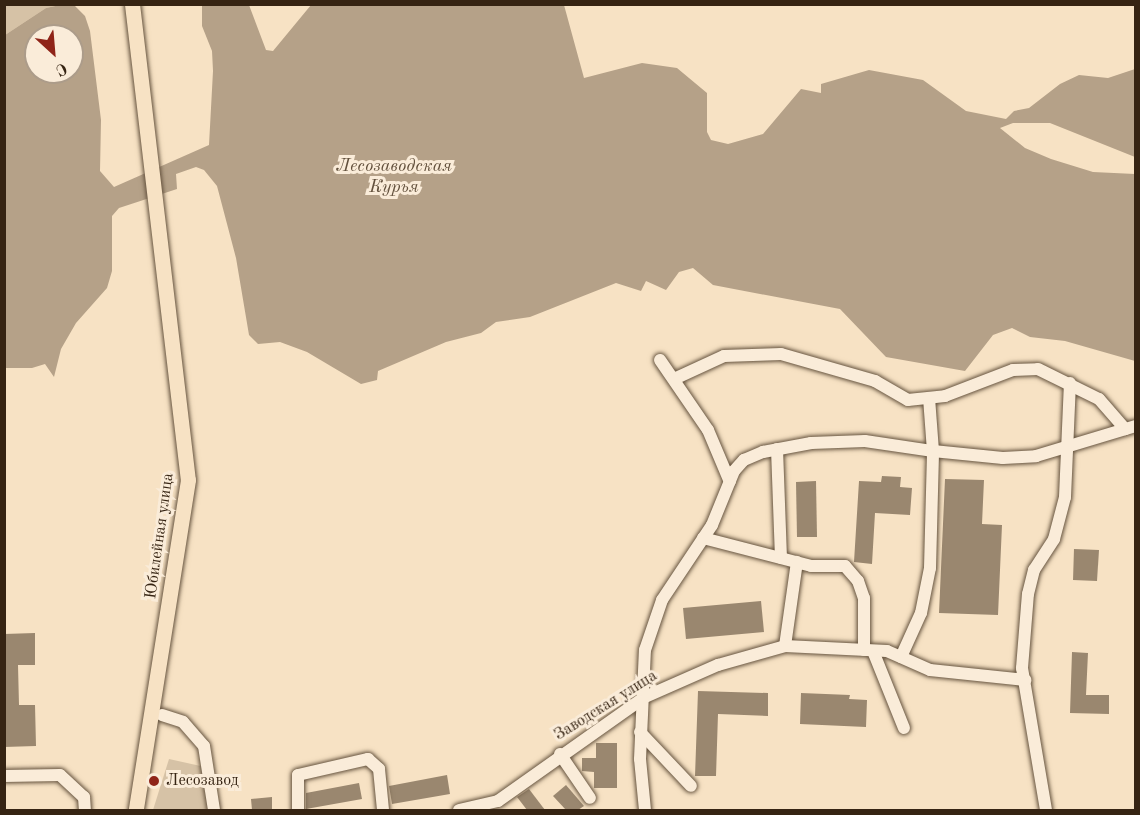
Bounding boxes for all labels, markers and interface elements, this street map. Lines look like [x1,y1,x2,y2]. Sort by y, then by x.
north arrow [24,24,84,84]
text: С [53,59,69,78]
water label: Лесозаводская Курья [336,156,452,198]
street label: Юбилейная улица [142,472,178,600]
street label: Заводская улица [551,667,661,745]
place label: Лесозавод [166,771,239,791]
marker: Лесозавод [147,774,161,788]

